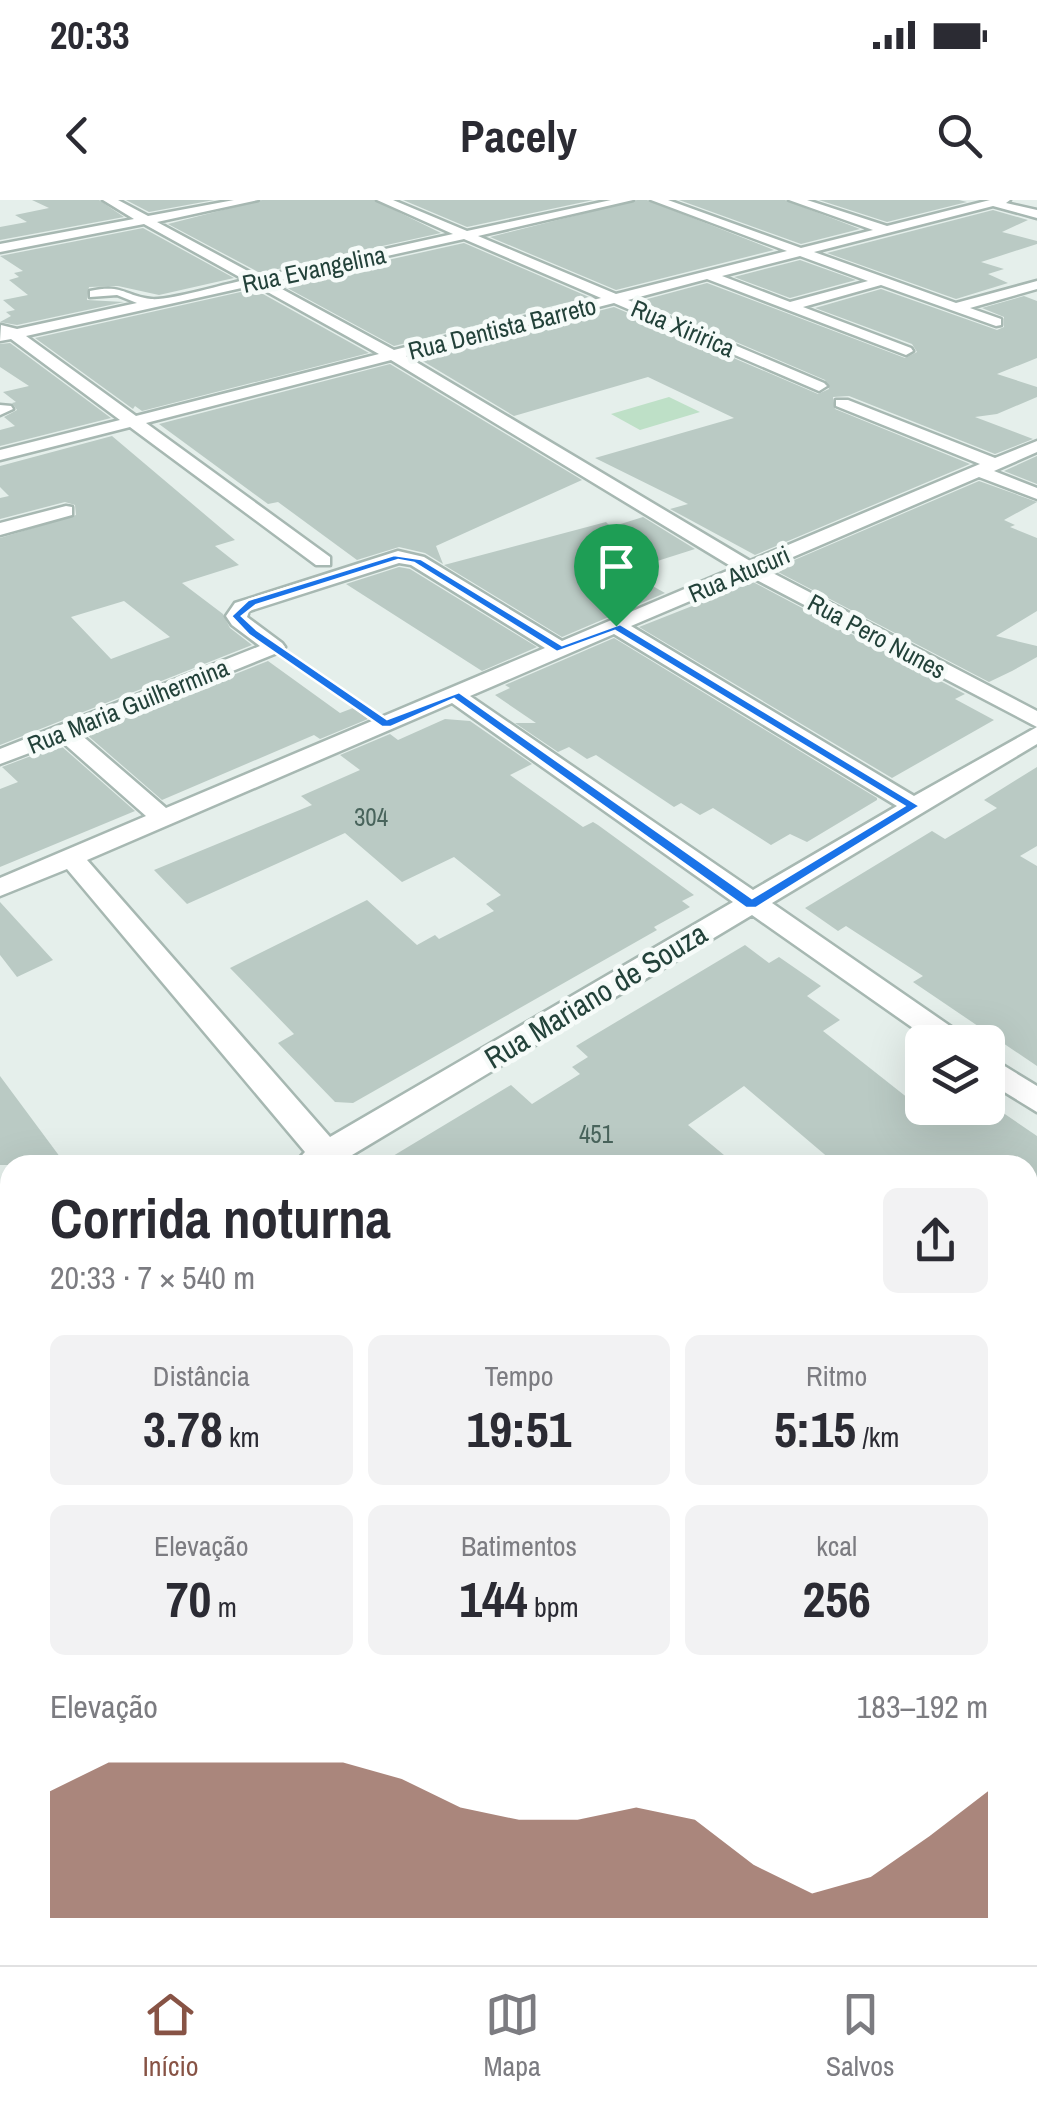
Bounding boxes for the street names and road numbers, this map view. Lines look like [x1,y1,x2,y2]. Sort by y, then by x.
street label: Rua Evangelina [239,237,389,301]
street label: Rua Dentista Barreto [404,288,600,368]
street label: Rua Xiririca [626,291,741,365]
street label: Rua Atucuri [683,537,795,611]
street label: Rua Pero Nunes [802,585,952,687]
street label: Rua Maria Guilhermina [22,650,234,762]
street label: Rua Mariano de Souza [477,913,714,1077]

